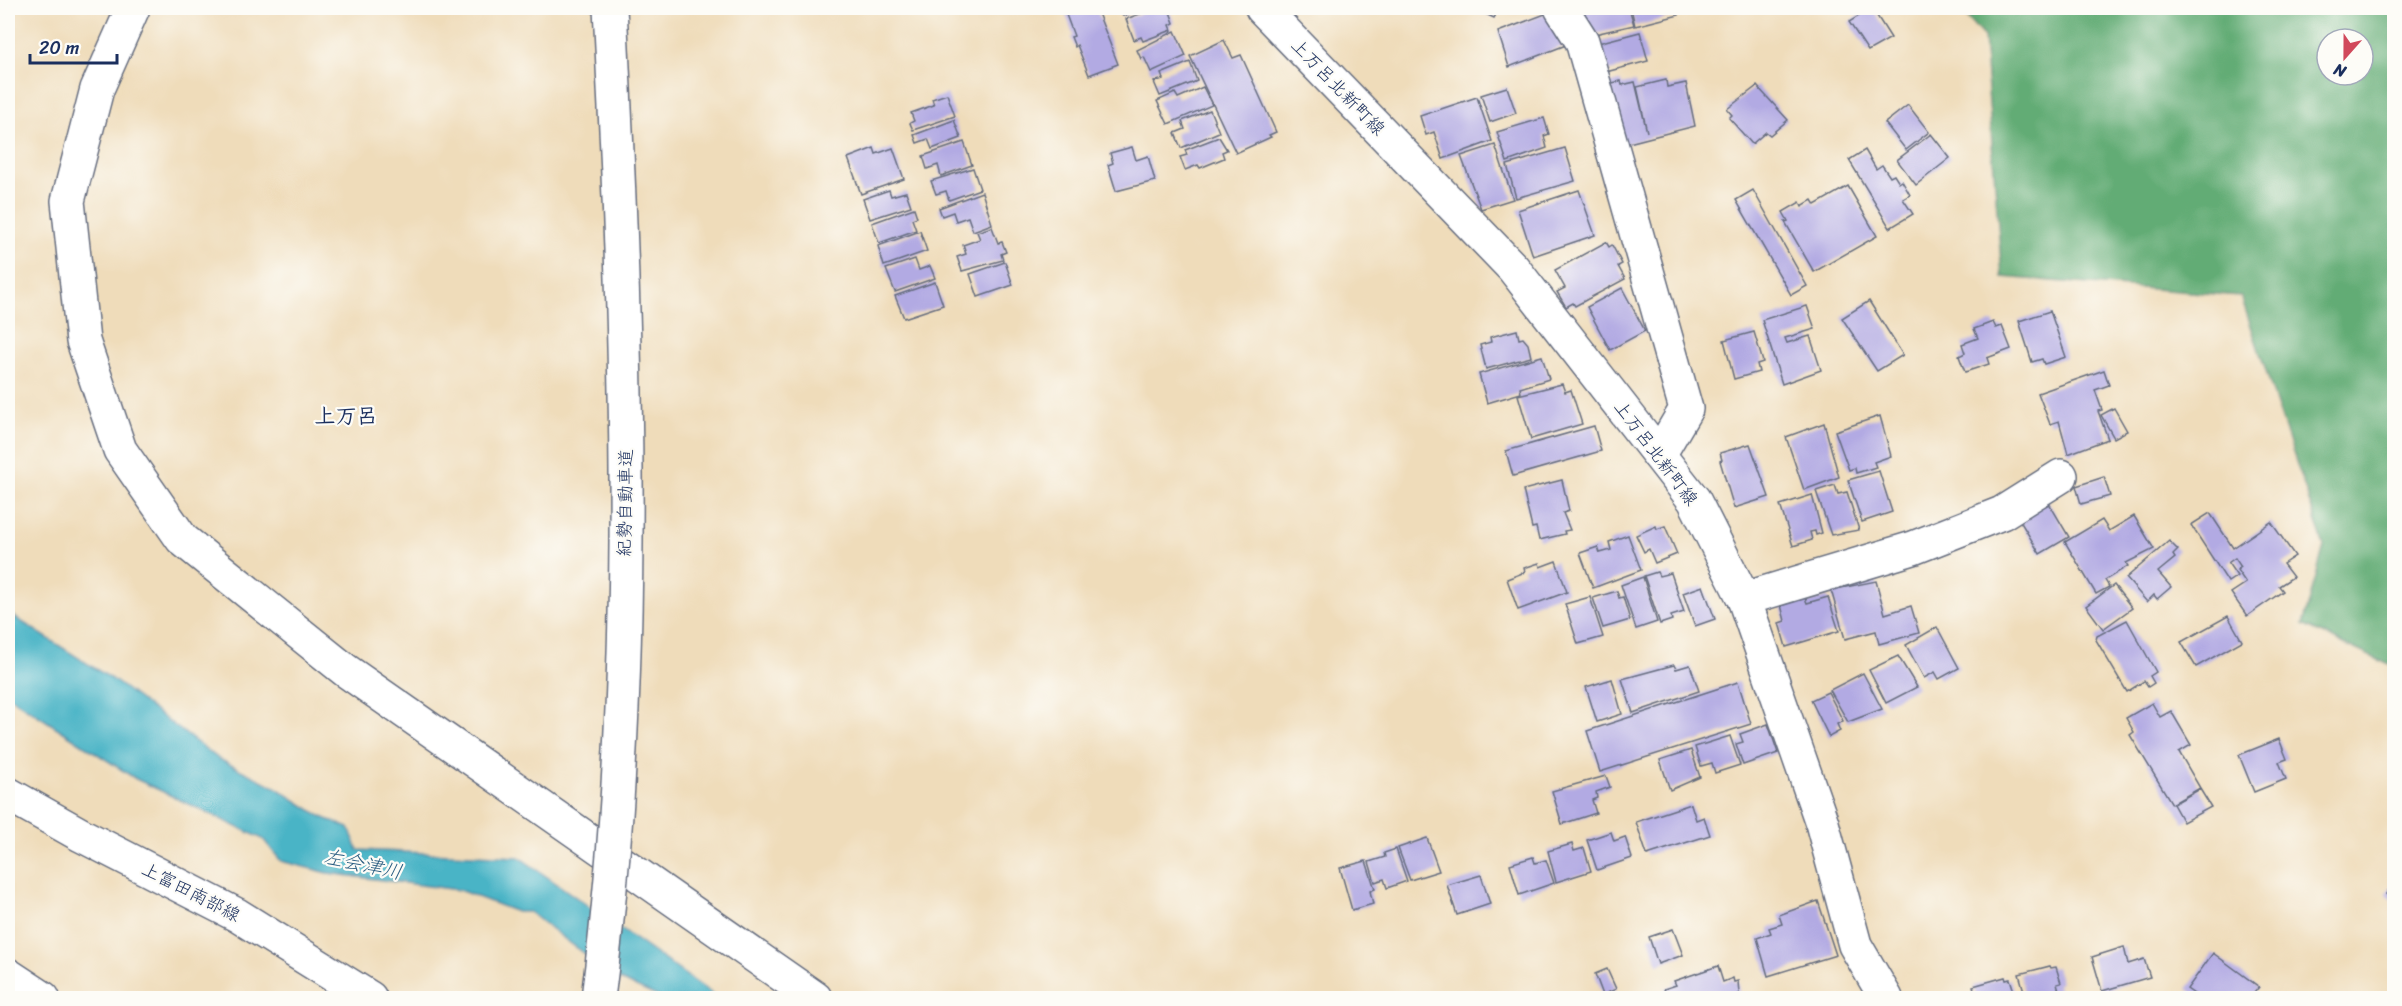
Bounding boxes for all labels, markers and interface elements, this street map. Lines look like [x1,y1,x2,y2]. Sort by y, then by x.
scale bar [30,27,117,65]
north arrow [2315,27,2375,87]
street label: 上万呂北新町線 [1283,31,1393,143]
text: 20 m [39,32,79,64]
text: N [2329,55,2351,86]
street label: 上万呂北新町線 [1605,393,1707,513]
district label: 上万呂 [315,397,378,435]
street label: 紀勢自動車道 [608,449,642,557]
water label: 左会津川 [320,839,406,890]
street label: 上富田南部線 [136,853,246,931]

